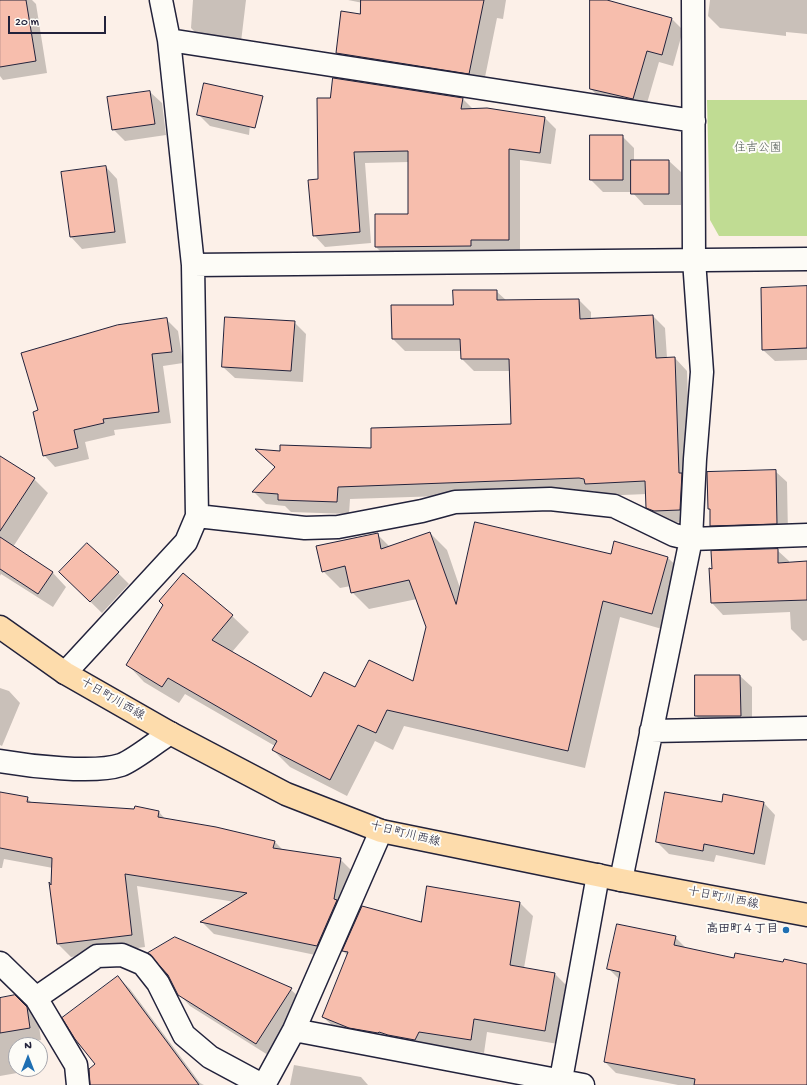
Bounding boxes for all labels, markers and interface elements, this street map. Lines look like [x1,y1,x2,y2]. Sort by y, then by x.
scale bar [10,8,108,34]
text: 20 m [15,16,39,30]
park label: 住吉公園 [734,142,782,156]
street label: 十日町川西線 [77,676,147,724]
street label: 十日町川西線 [368,819,442,851]
street label: 十日町川西線 [686,885,760,913]
place label: 高田町４丁目 [706,923,778,937]
marker: 高田町４丁目 [781,925,791,935]
north arrow [8,1037,48,1077]
text: N [24,1040,32,1052]

